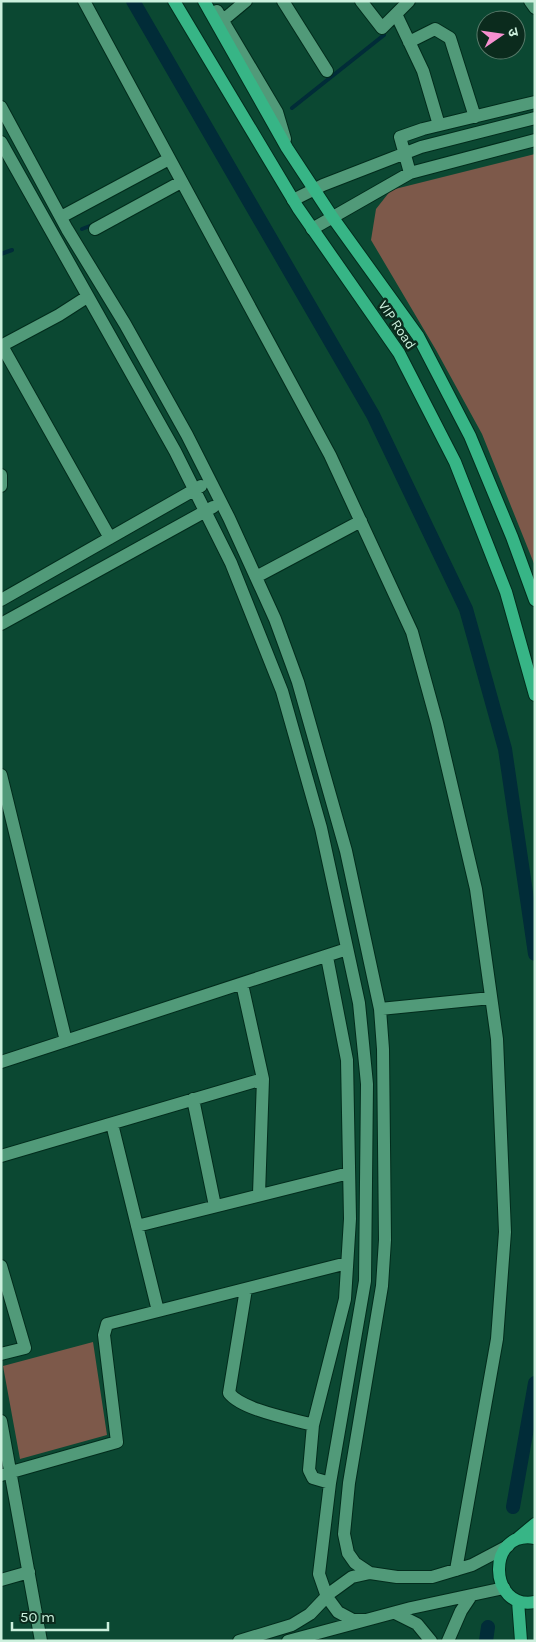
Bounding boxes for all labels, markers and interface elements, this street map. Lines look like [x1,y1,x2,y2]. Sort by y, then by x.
north arrow [476,10,526,60]
text: उ [504,26,523,39]
street label: VIP Road [375,297,419,353]
scale bar [12,1600,109,1632]
text: 50 m [20,1608,55,1626]

